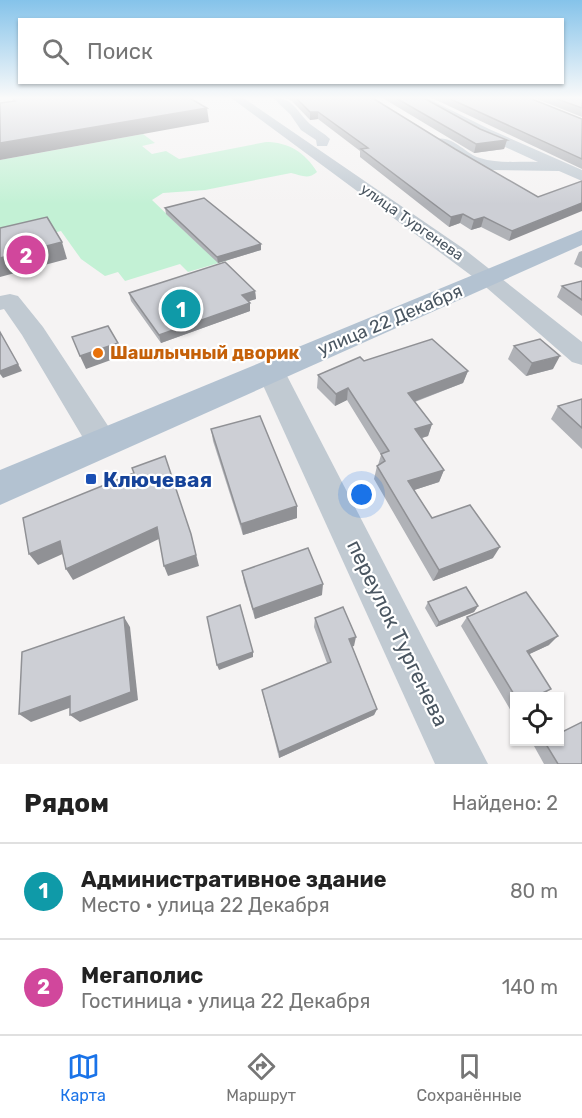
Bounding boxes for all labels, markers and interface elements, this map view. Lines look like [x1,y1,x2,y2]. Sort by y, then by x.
search box [18,18,564,84]
icon: search [39,35,72,68]
text: Поиск [87,38,153,65]
street label: улица Тургенева [357,180,467,264]
pin: 2 [6,232,46,278]
street label: улица 22 Декабря [314,280,466,360]
pin: 1 [162,286,201,332]
place label: Шашлычный дворик [110,342,299,364]
marker: Шашлычный дворик [91,346,105,360]
place label: Ключевая [103,467,212,492]
marker: Ключевая [84,472,98,486]
your location [347,480,376,509]
street label: переулок Тургенева [342,536,454,730]
map controls [510,692,564,746]
button: locate [510,692,564,746]
text: Рядом [24,788,109,819]
text: Найдено: 2 [452,791,558,815]
text: Административное здание [81,866,387,893]
text: 1 [39,879,48,903]
text: 80 m [510,879,558,903]
text: Место · улица 22 Декабря [81,893,330,917]
text: Мегаполис [81,962,203,989]
text: 2 [37,975,50,999]
text: 140 m [502,975,558,999]
text: Гостиница · улица 22 Декабря [81,989,370,1013]
tab: Карта [60,1050,106,1105]
tab: Маршрут [226,1050,296,1105]
tab: Сохранённые [416,1050,522,1105]

